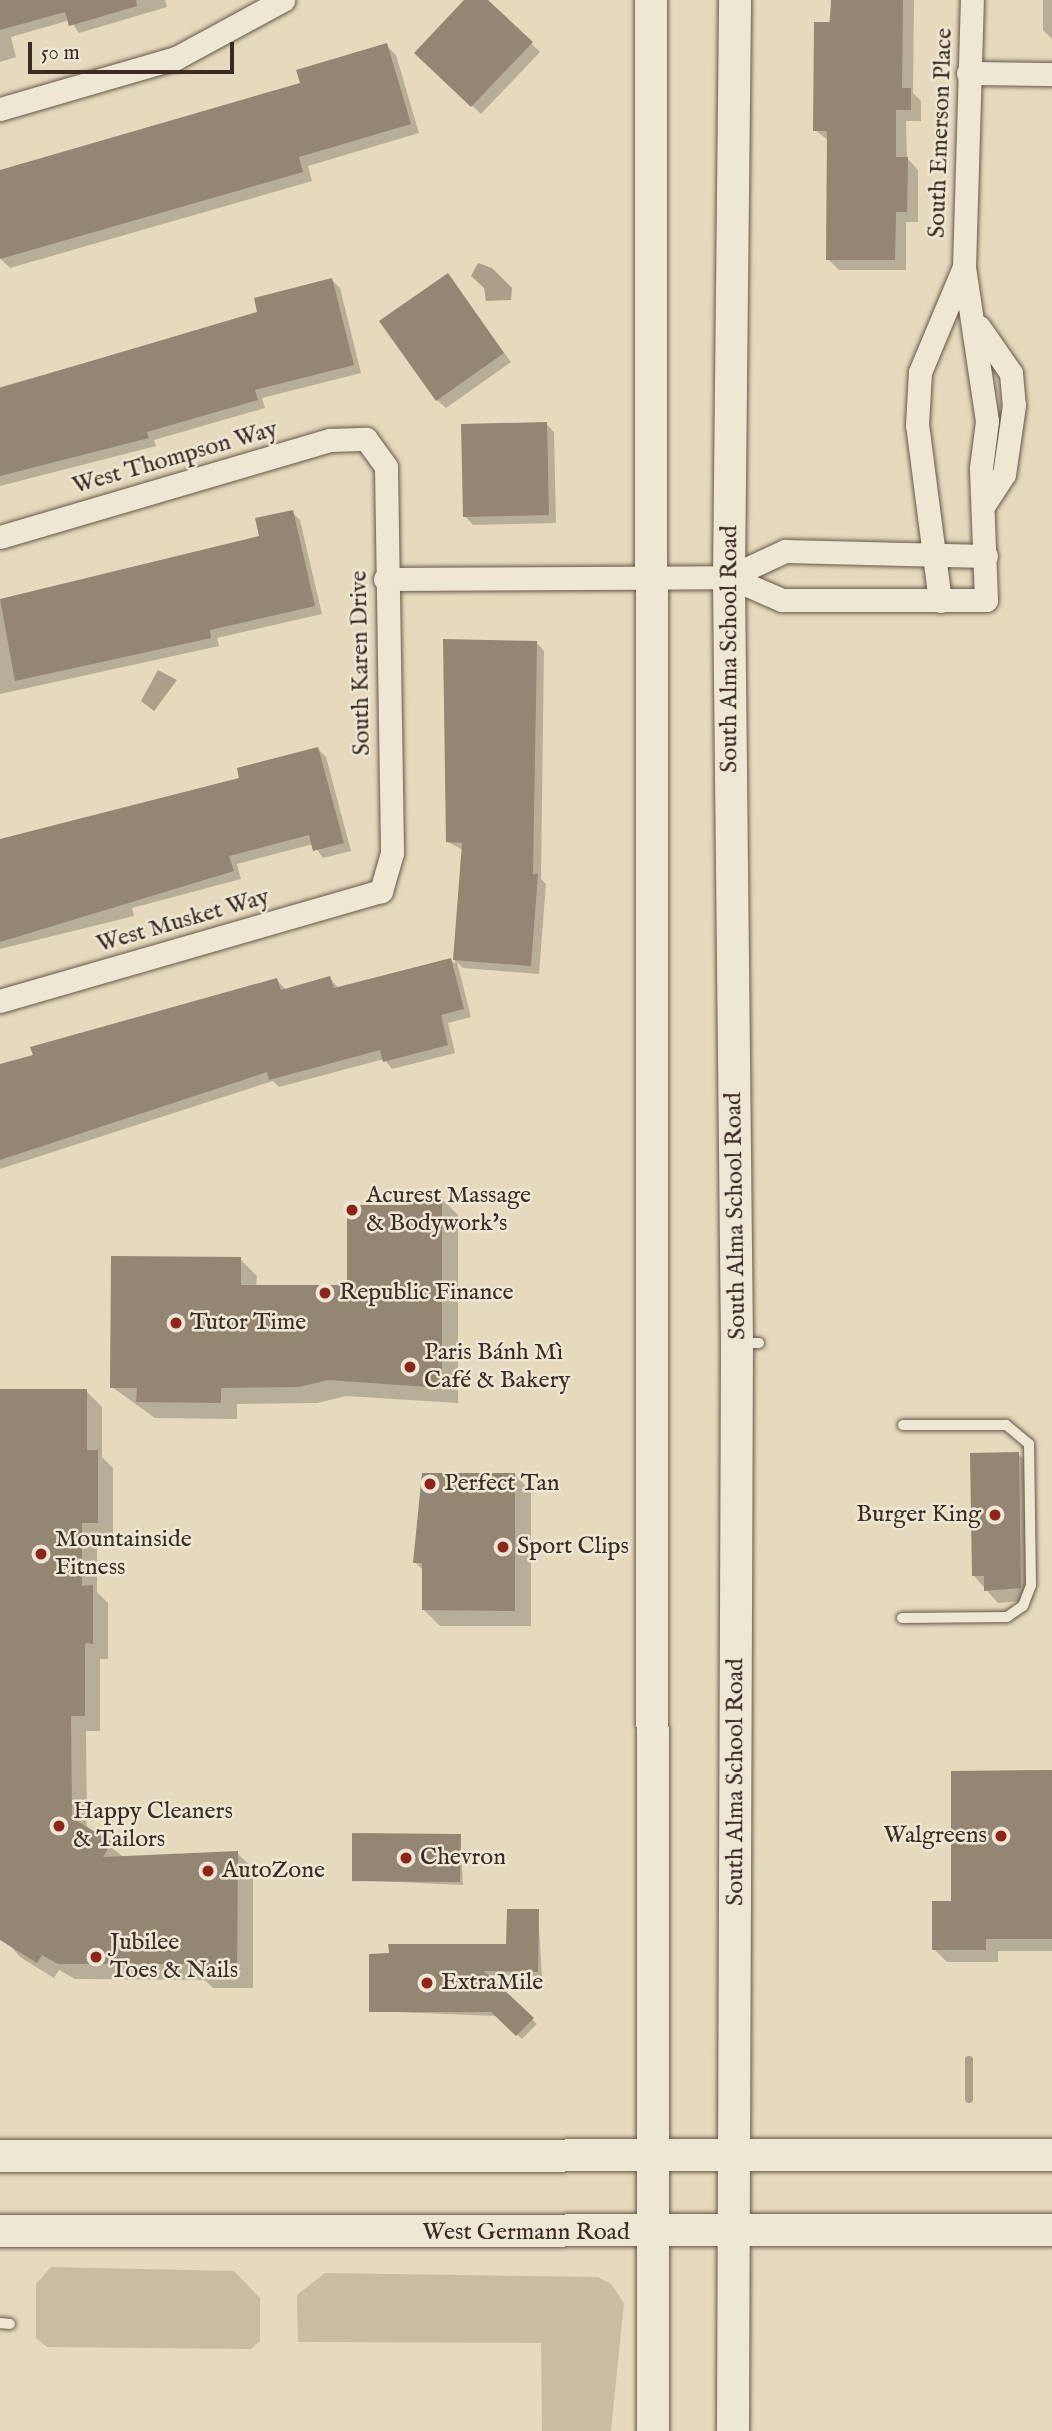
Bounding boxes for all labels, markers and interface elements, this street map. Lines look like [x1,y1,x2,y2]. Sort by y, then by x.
street label: South Emerson Place [923,27,959,239]
scale bar [32,28,238,72]
text: 50 m [41,40,80,67]
street label: West Thompson Way [69,415,281,501]
street label: South Alma School Road [716,525,744,773]
street label: South Karen Drive [345,570,377,756]
street label: West Musket Way [93,883,273,959]
street label: South Alma School Road [719,1092,753,1340]
place label: Acurest Massage & Bodywork's [366,1182,531,1238]
marker: Acurest Massage & Bodywork's [344,1202,360,1218]
place label: Republic Finance [339,1279,514,1307]
marker: Republic Finance [317,1285,333,1301]
place label: Tutor Time [190,1309,306,1337]
marker: Tutor Time [168,1315,184,1331]
place label: Paris Bánh Mì Café & Bakery [424,1339,570,1395]
marker: Paris Bánh Mì Café & Bakery [402,1359,418,1375]
place label: Perfect Tan [444,1470,560,1498]
marker: Perfect Tan [422,1476,438,1492]
place label: Burger King [856,1501,981,1529]
marker: Burger King [987,1507,1003,1523]
place label: Mountainside Fitness [55,1526,192,1582]
place label: Sport Clips [517,1533,629,1561]
marker: Sport Clips [495,1539,511,1555]
marker: Mountainside Fitness [33,1546,49,1562]
street label: South Alma School Road [722,1658,750,1906]
place label: Happy Cleaners & Tailors [73,1798,233,1854]
marker: Happy Cleaners & Tailors [51,1818,67,1834]
place label: Walgreens [884,1822,987,1850]
marker: Walgreens [993,1828,1009,1844]
place label: Chevron [420,1844,506,1872]
marker: Chevron [398,1850,414,1866]
place label: AutoZone [222,1857,325,1885]
marker: AutoZone [200,1863,216,1879]
place label: Jubilee Toes & Nails [110,1929,238,1985]
marker: Jubilee Toes & Nails [88,1949,104,1965]
place label: ExtraMile [441,1969,543,1997]
marker: ExtraMile [419,1975,435,1991]
street label: West Germann Road [422,2219,630,2247]

